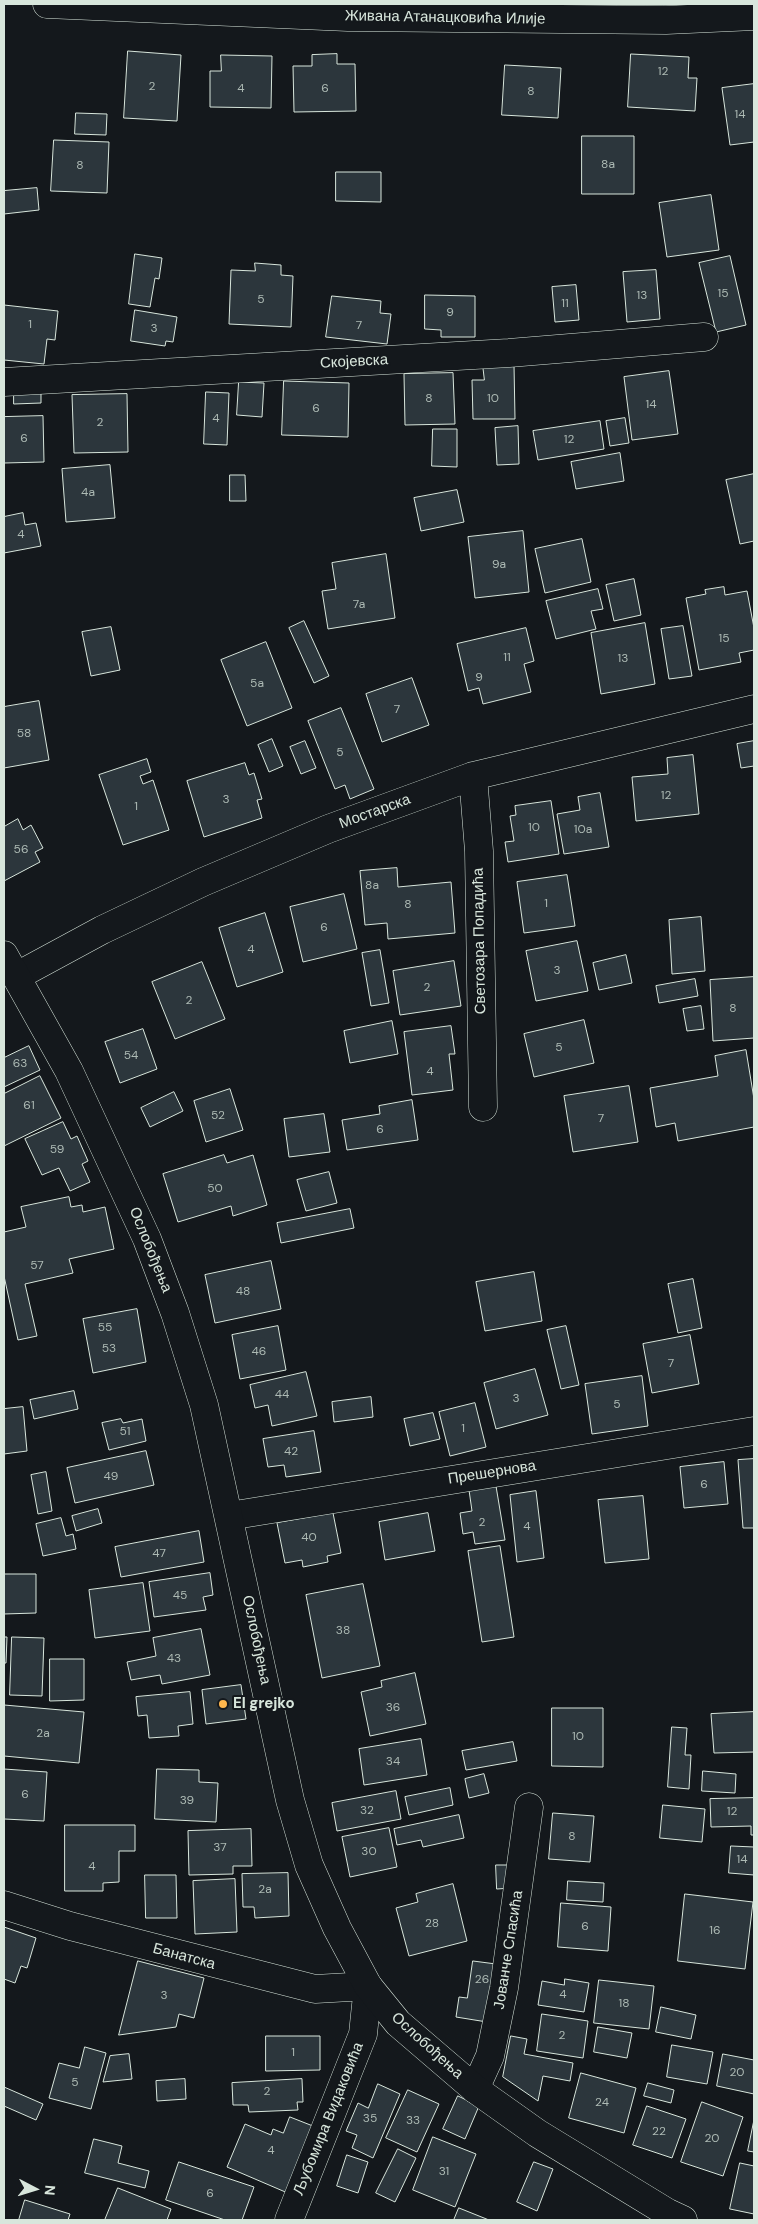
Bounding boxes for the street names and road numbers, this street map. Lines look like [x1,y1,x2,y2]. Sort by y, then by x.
street label: Живана Атанацковића Илије [345,7,545,29]
street label: Скојевска [320,351,388,373]
street label: Мостарска [337,791,413,833]
street label: Светозара Попадића [470,868,490,1014]
street label: Ослобођења [125,1205,175,1295]
street label: Прешернова [447,1457,537,1489]
street label: Ослобођења [238,1594,274,1686]
street label: Јованче Спасића [491,1889,527,2011]
street label: Банатска [151,1940,217,1974]
street label: Ослобођења [387,2009,467,2083]
street label: Љубомира Видаковића [290,2040,368,2198]

